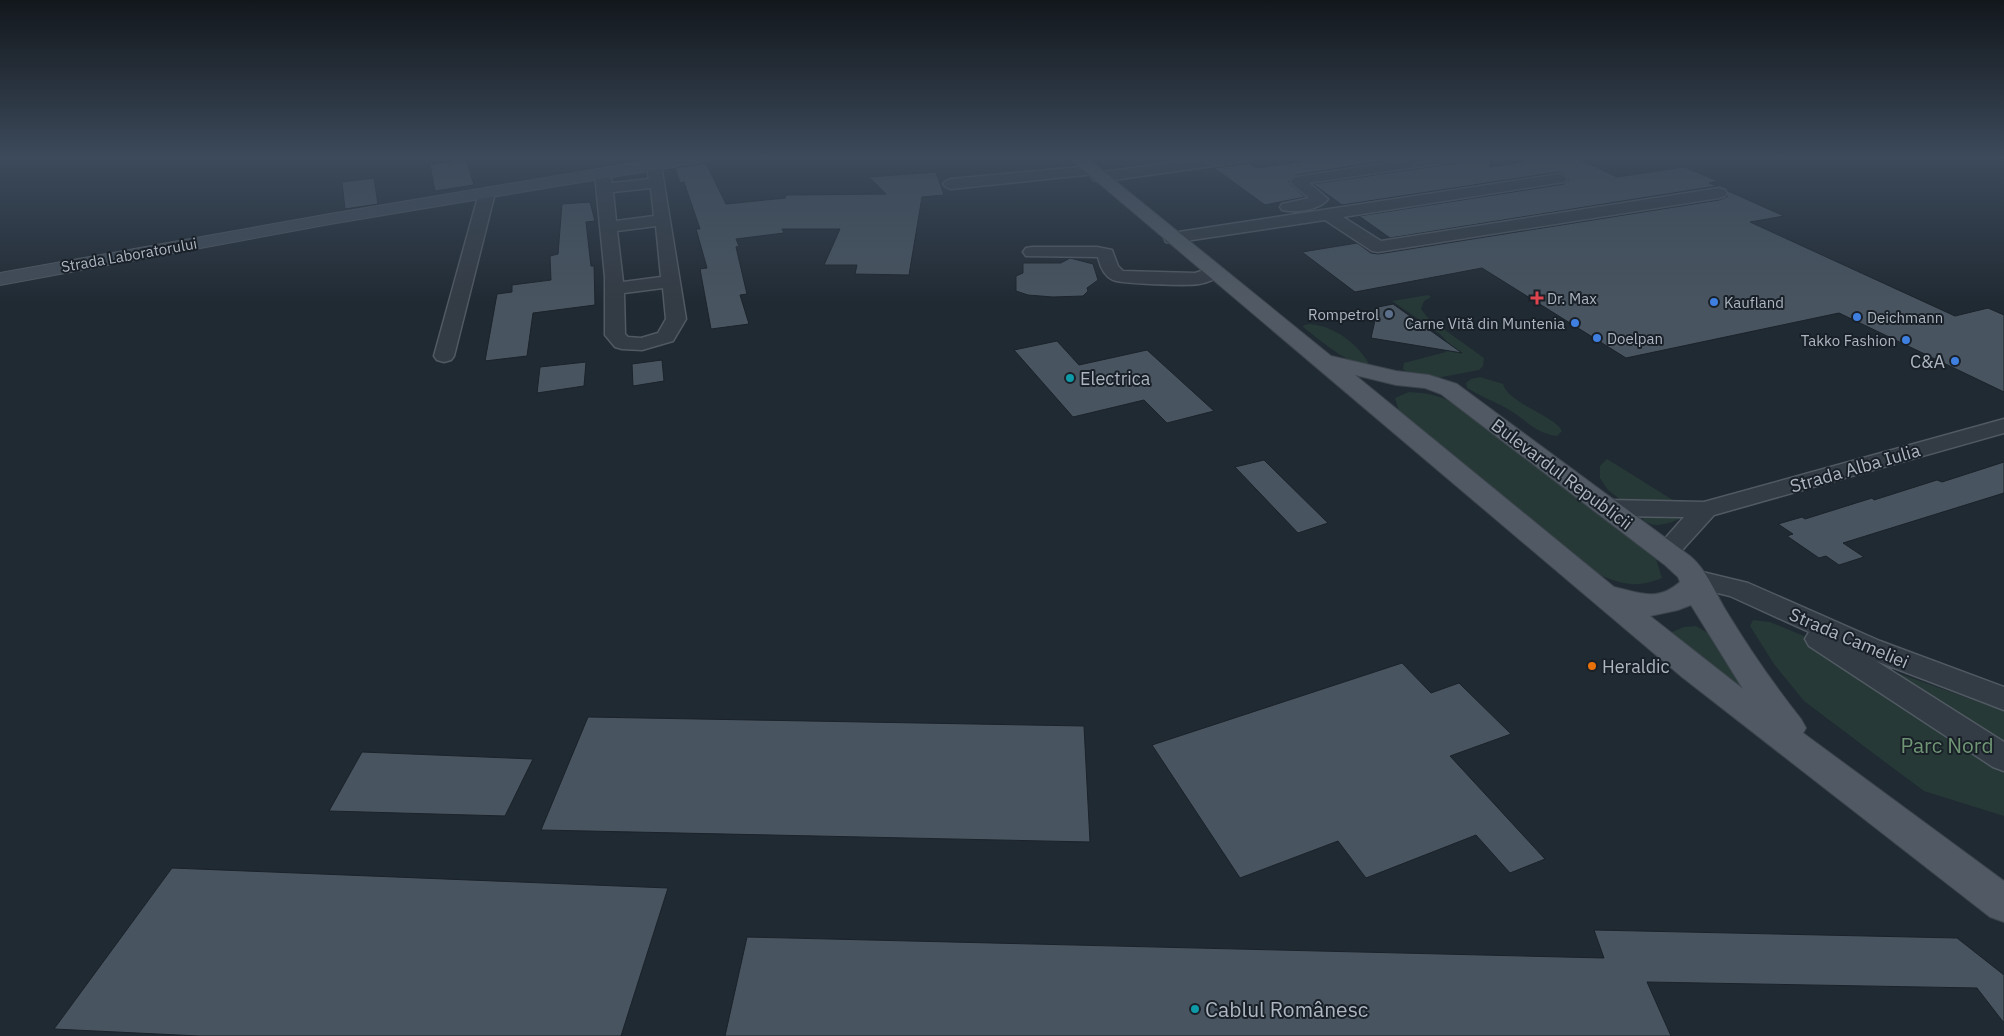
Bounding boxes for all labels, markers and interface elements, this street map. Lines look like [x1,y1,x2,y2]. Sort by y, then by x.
street label: Strada Laboratorului [60,234,198,276]
place label: Dr. Max [1547,289,1597,308]
marker: Dr. Max [1531,292,1543,304]
place label: Kaufland [1724,293,1784,312]
marker: Kaufland [1708,296,1720,308]
place label: Rompetrol [1308,305,1379,324]
marker: Rompetrol [1383,308,1395,320]
place label: Deichmann [1867,308,1943,327]
marker: Deichmann [1851,311,1863,323]
place label: Carne Vită din Muntenia [1405,314,1565,333]
marker: Carne Vită din Muntenia [1569,317,1581,329]
place label: Doelpan [1607,329,1663,348]
place label: Takko Fashion [1801,331,1896,350]
marker: Doelpan [1591,332,1603,344]
marker: Takko Fashion [1900,334,1912,346]
place label: C&A [1910,350,1945,373]
marker: C&A [1949,355,1961,367]
place label: Electrica [1080,367,1151,390]
marker: Electrica [1064,372,1076,384]
street label: Bulevardul Republicii [1487,413,1637,535]
street label: Strada Alba Iulia [1787,438,1923,498]
street label: Strada Cameliei [1786,603,1912,673]
place label: Heraldic [1602,655,1670,678]
marker: Heraldic [1586,660,1598,672]
park label: Parc Nord [1900,731,1994,759]
place label: Cablul Românesc [1205,995,1368,1023]
marker: Cablul Românesc [1189,1003,1201,1015]

